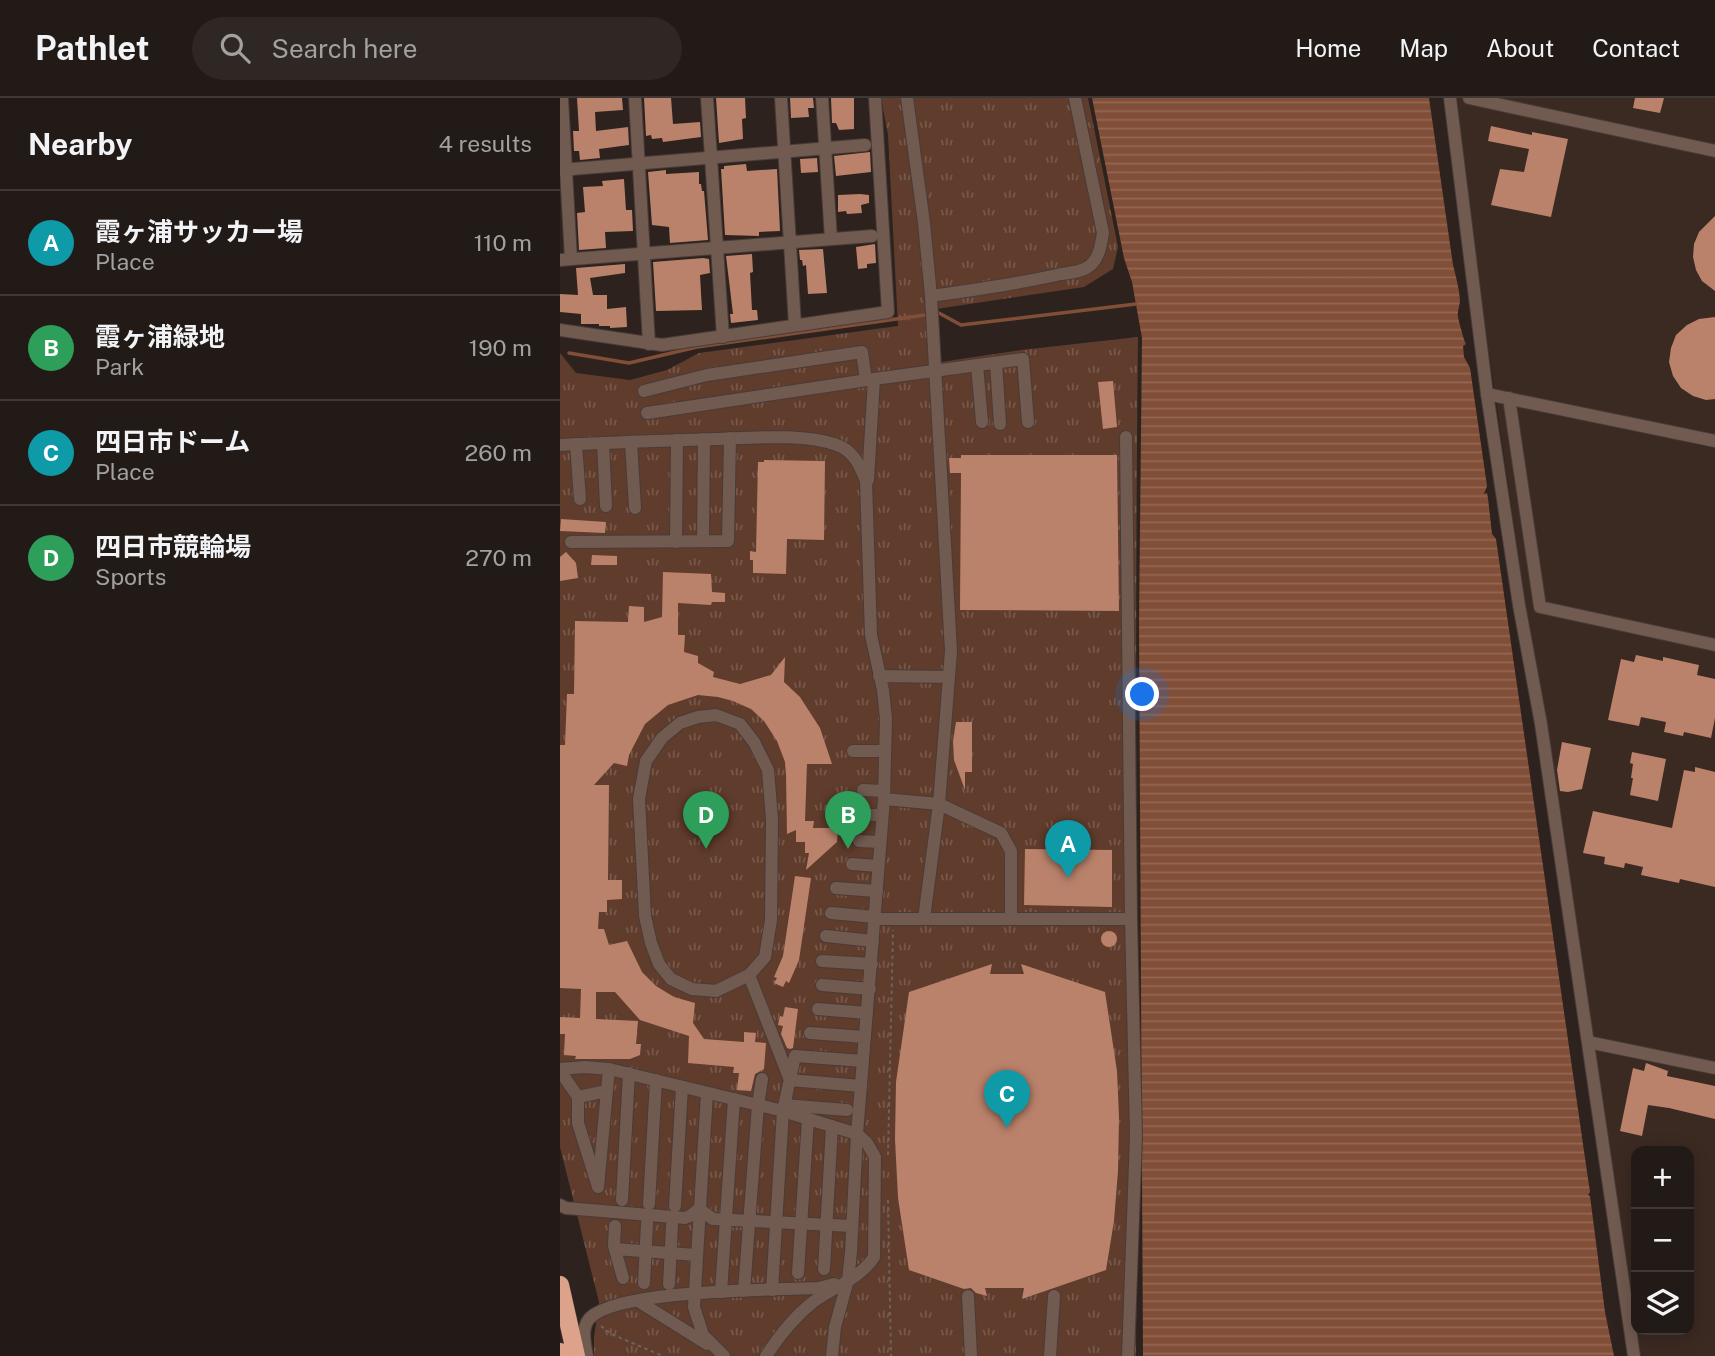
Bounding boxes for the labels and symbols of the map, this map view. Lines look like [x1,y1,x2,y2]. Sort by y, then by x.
your location [1125,677,1159,711]
pin: D [683,791,729,849]
pin: B [825,791,871,849]
pin: A [1045,820,1091,878]
pin: C [984,1070,1030,1128]

